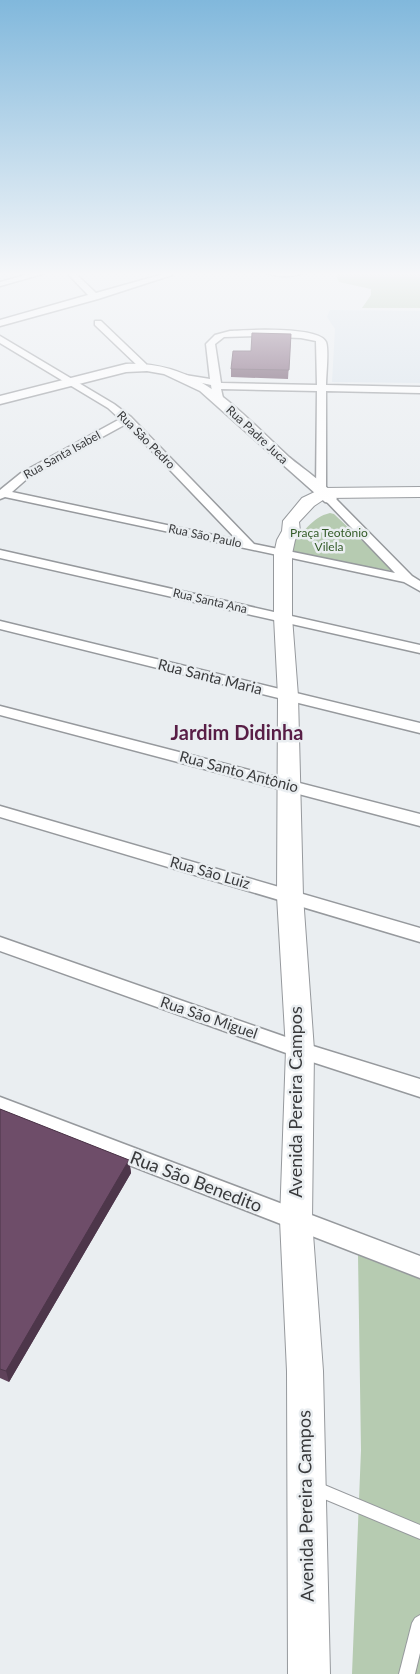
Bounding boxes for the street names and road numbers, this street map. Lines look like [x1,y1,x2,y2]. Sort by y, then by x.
street label: Rua Padre Juca [223,402,291,467]
street label: Rua São Pedro [114,407,179,472]
street label: Rua Santa Isabel [21,427,103,482]
street label: Rua São Paulo [167,520,243,551]
street label: Rua Santa Ana [172,585,249,616]
street label: Rua Santa Maria [156,654,264,698]
street label: Rua Santo Antônio [178,747,301,796]
street label: Rua São Luiz [168,852,253,892]
street label: Rua São Miguel [158,992,260,1042]
street label: Avenida Pereira Campos [284,1006,306,1198]
street label: Rua São Benedito [127,1146,265,1216]
street label: Avenida Pereira Campos [292,1410,318,1602]

